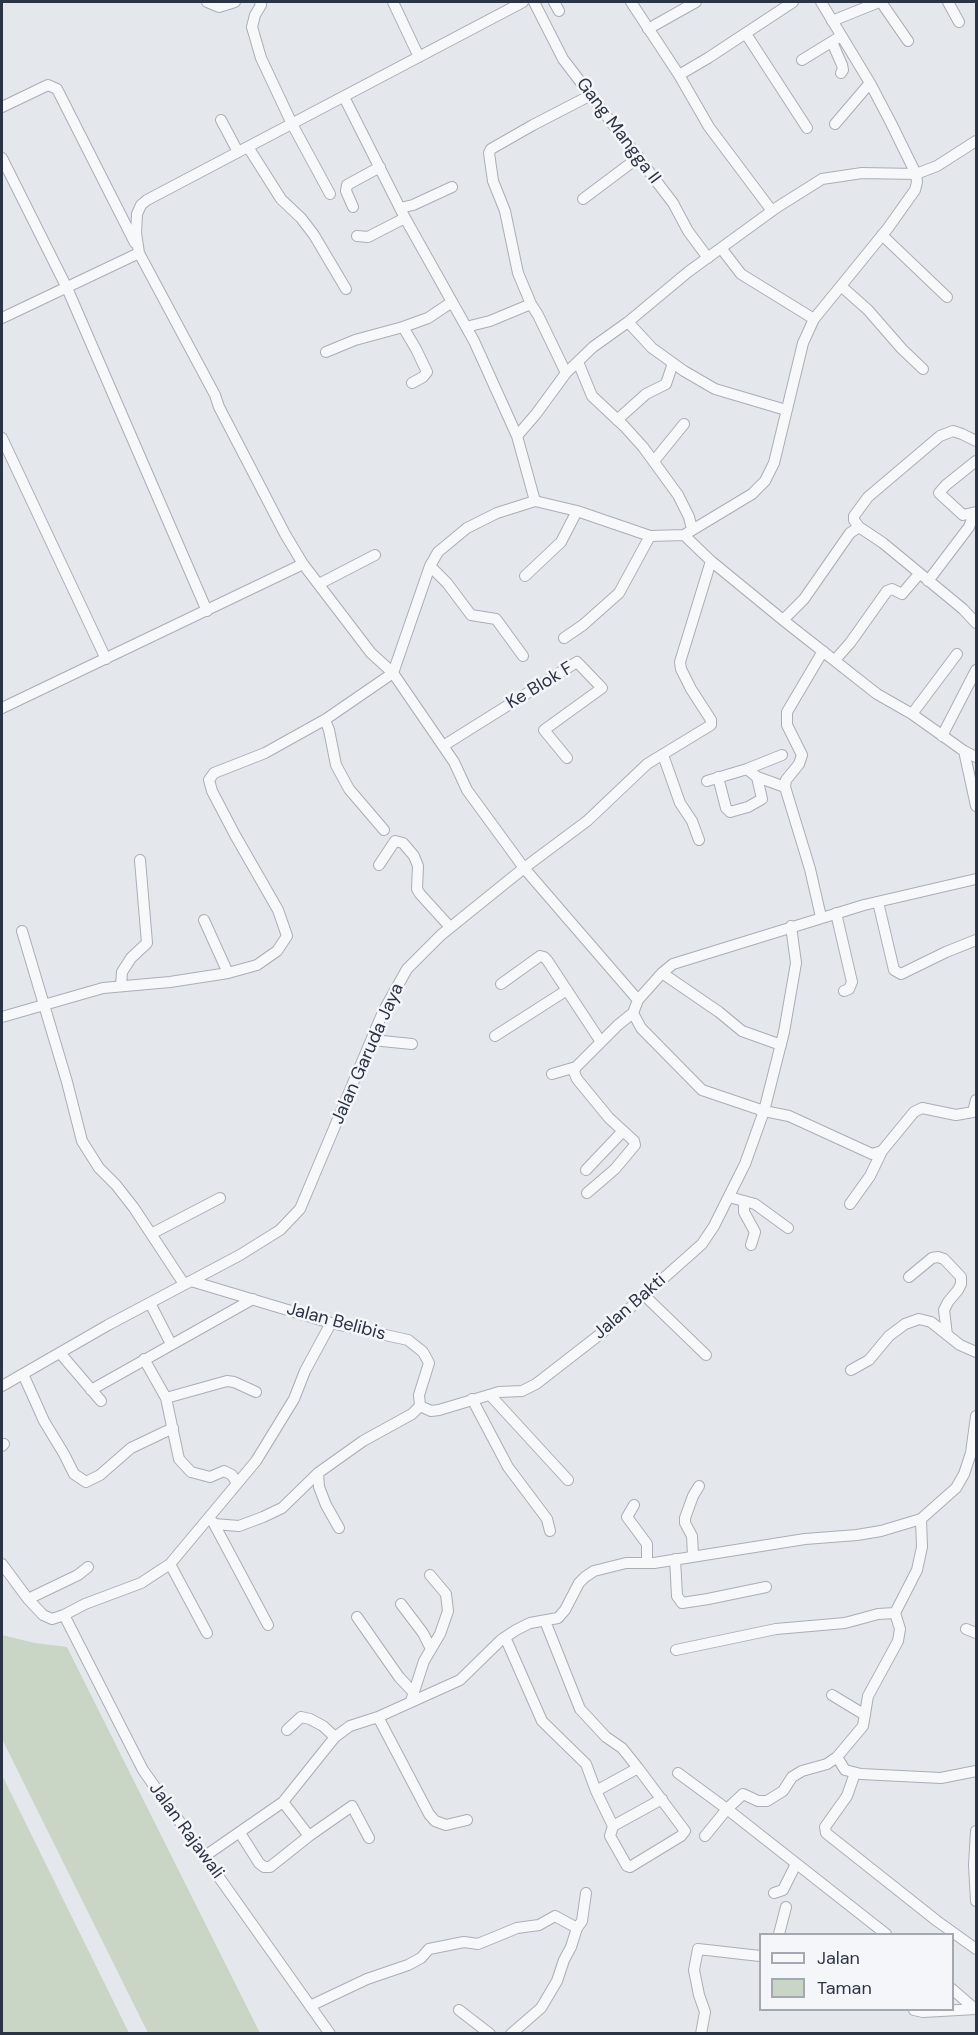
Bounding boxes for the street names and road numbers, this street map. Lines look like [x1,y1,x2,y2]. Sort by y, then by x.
street label: Gang Mangga II [571,74,665,188]
street label: Ke Blok F [503,658,577,714]
street label: Jalan Garuda Jaya [327,980,409,1128]
street label: Jalan Bakti [589,1270,671,1344]
street label: Jalan Belibis [284,1298,388,1346]
street label: Jalan Rajawali [144,1779,228,1883]

